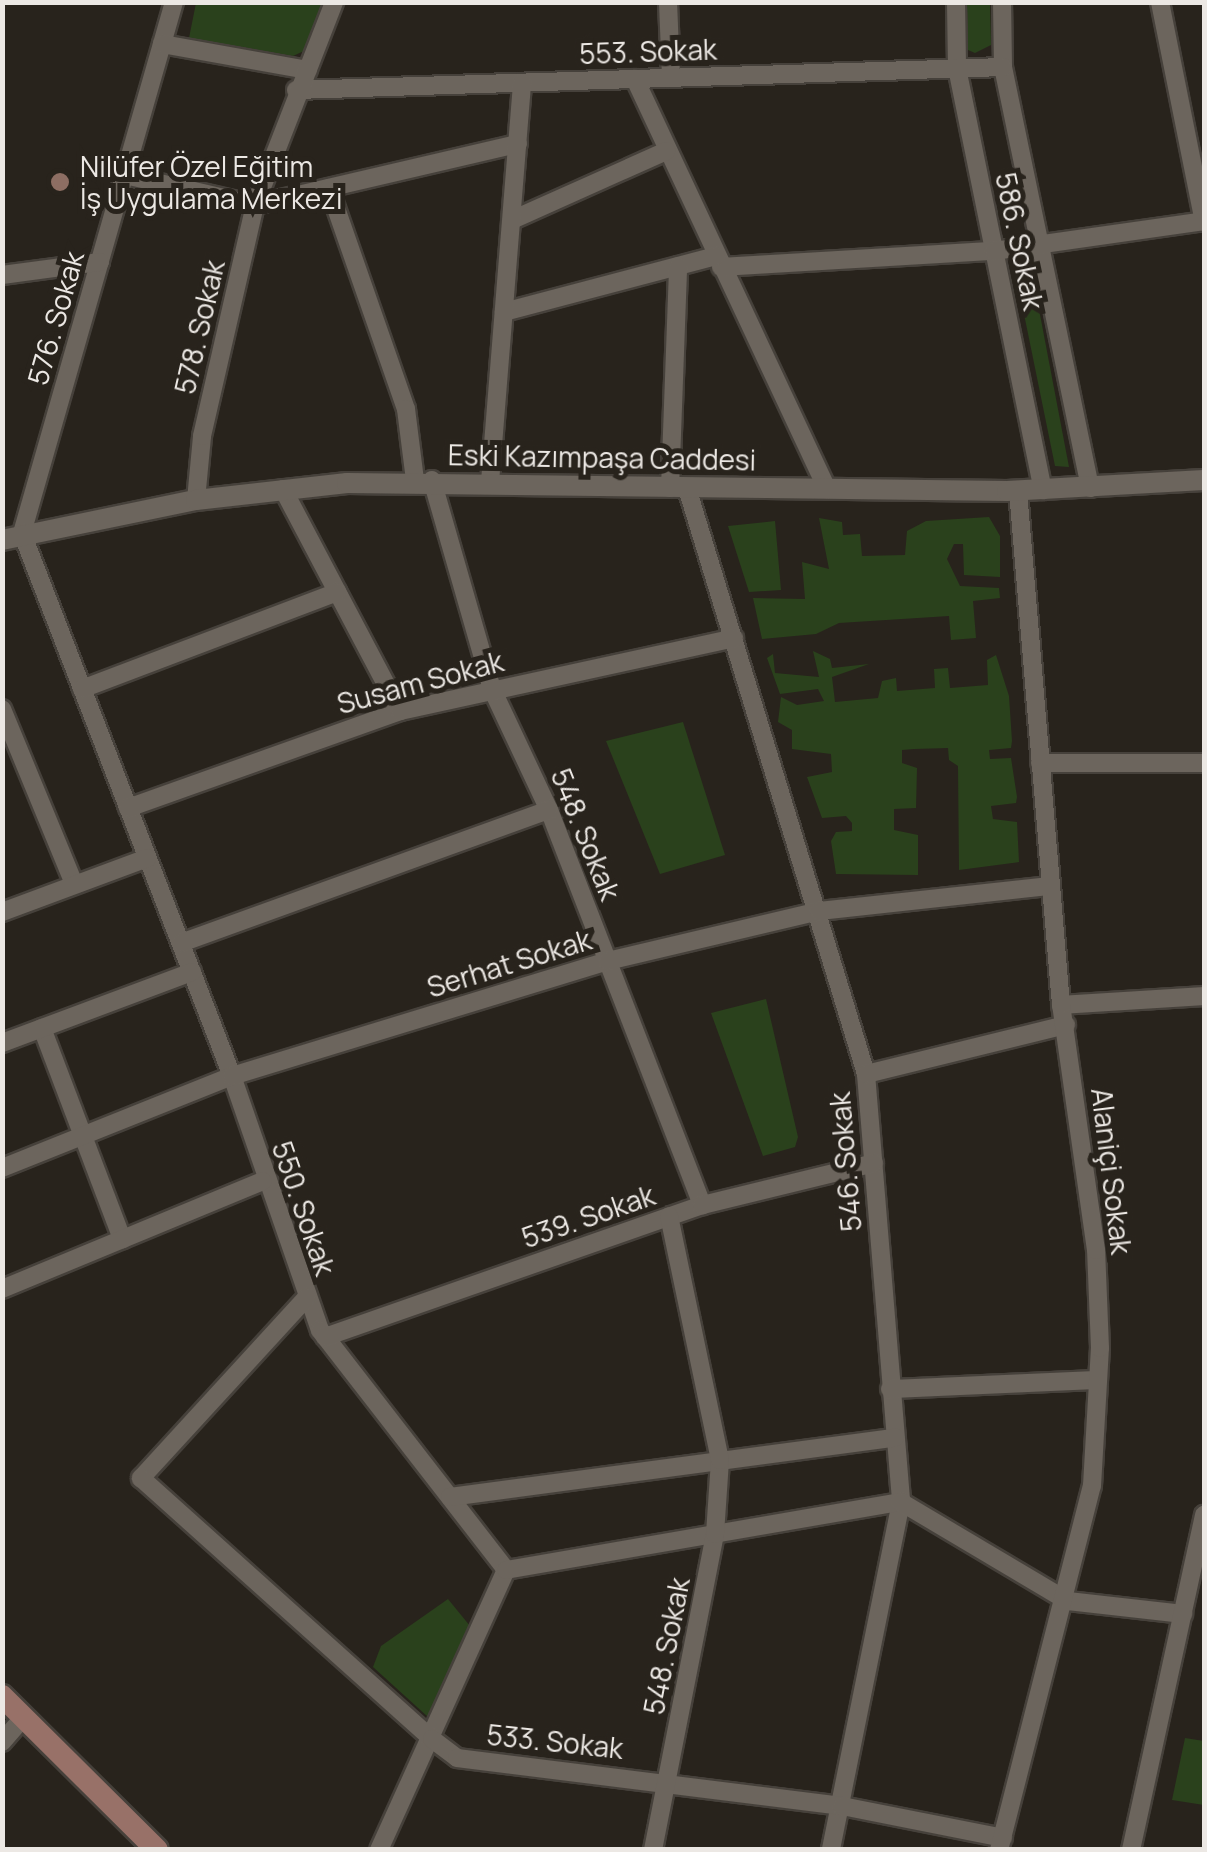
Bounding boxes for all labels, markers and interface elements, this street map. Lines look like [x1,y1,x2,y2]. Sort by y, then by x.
street label: 553. Sokak [579,32,717,70]
place label: Nilüfer Özel Eğitim İş Uygulama Merkezi [80,149,342,215]
street label: 586. Sokak [989,169,1051,313]
marker: Nilüfer Özel Eğitim İş Uygulama Merkezi [49,171,71,193]
street label: 576. Sokak [20,247,90,389]
street label: 578. Sokak [167,257,231,397]
street label: Eski Kazımpaşa Caddesi [448,438,756,476]
street label: Susam Sokak [333,644,507,720]
street label: 548. Sokak [544,763,628,905]
street label: Serhat Sokak [423,922,595,1004]
street label: Alaniçi Sokak [1085,1086,1139,1256]
street label: 546. Sokak [822,1091,868,1233]
street label: 550. Sokak [265,1137,343,1279]
street label: 539. Sokak [517,1178,659,1254]
street label: 548. Sokak [636,1575,696,1717]
street label: 533. Sokak [485,1717,625,1765]

